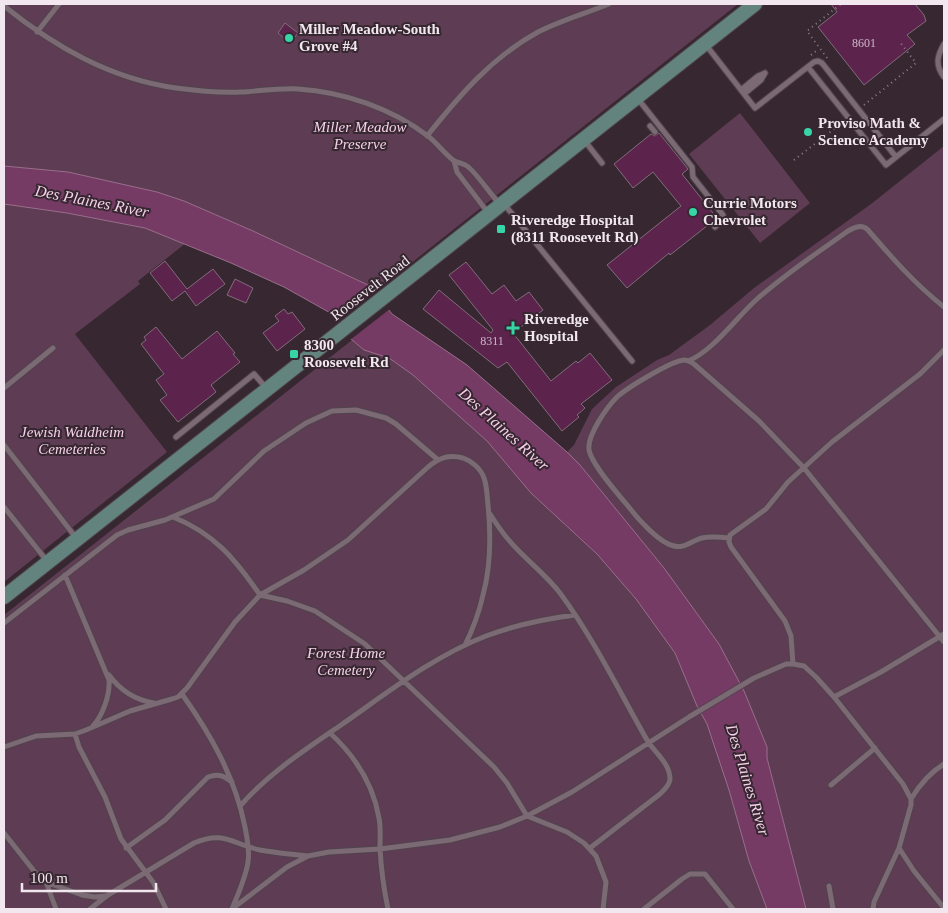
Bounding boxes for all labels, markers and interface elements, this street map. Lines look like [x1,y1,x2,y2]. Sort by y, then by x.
place label: Miller Meadow-South Grove #4 [299,21,441,54]
marker: Miller Meadow-South Grove #4 [283,32,295,44]
house number: 8601 [852,36,876,50]
place label: Proviso Math & Science Academy [818,115,929,148]
park label: Miller Meadow Preserve [313,119,406,152]
marker: Proviso Math & Science Academy [802,126,814,138]
water label: Des Plaines River [33,181,151,221]
place label: Currie Motors Chevrolet [703,195,797,228]
marker: Currie Motors Chevrolet [687,206,699,218]
place label: Riveredge Hospital (8311 Roosevelt Rd) [511,212,639,246]
marker: Riveredge Hospital (8311 Roosevelt Rd) [495,223,507,235]
street label: Roosevelt Road [327,252,413,324]
place label: Riveredge Hospital [524,311,589,344]
marker: Riveredge Hospital [506,321,520,335]
house number: 8311 [480,334,504,348]
place label: 8300 Roosevelt Rd [304,337,389,370]
marker: 8300 Roosevelt Rd [288,348,300,360]
water label: Des Plaines River [455,383,553,474]
park label: Jewish Waldheim Cemeteries [20,424,124,457]
park label: Forest Home Cemetery [306,645,385,678]
water label: Des Plaines River [723,721,773,838]
scale bar [22,860,156,892]
text: 100 m [30,870,68,886]

